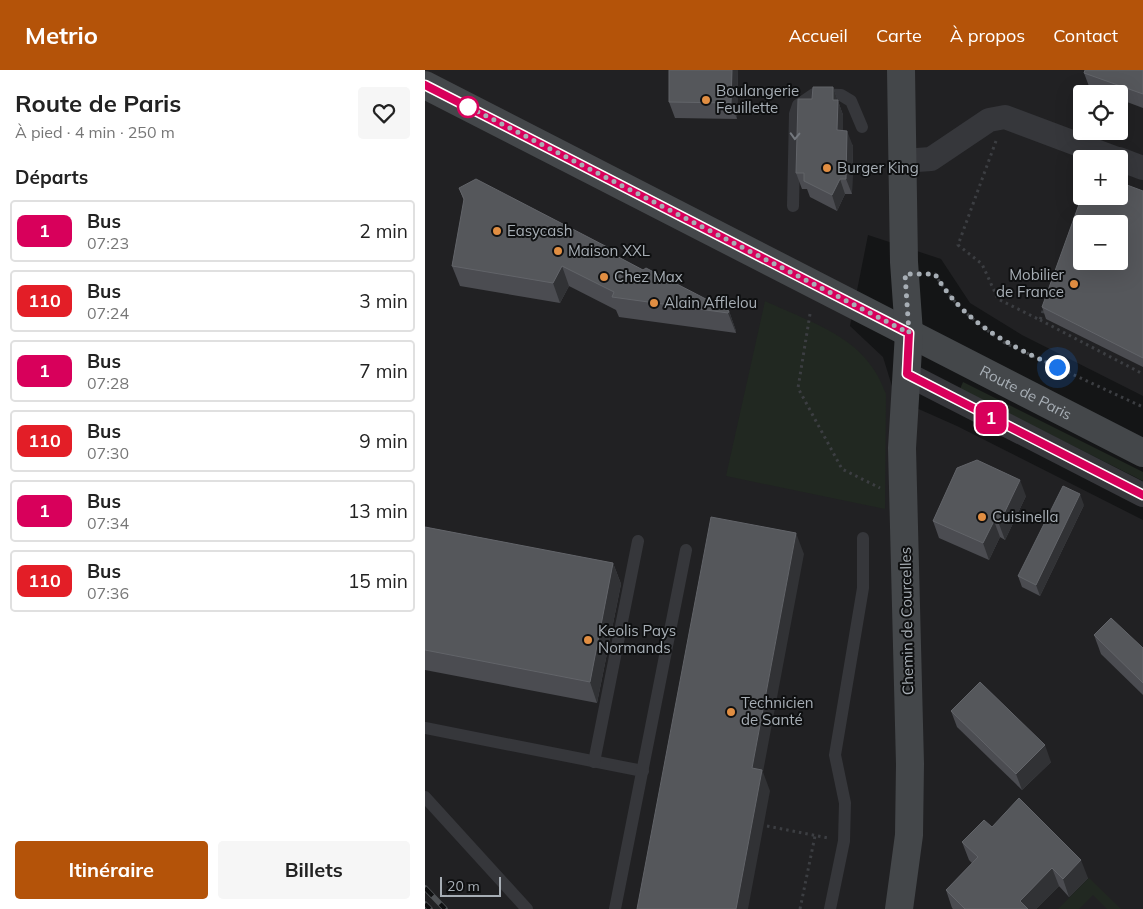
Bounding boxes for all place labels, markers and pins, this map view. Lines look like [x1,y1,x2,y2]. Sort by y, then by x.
place label: Boulangerie Feuillette [716,81,799,117]
marker: Boulangerie Feuillette [700,94,712,106]
unlabelled marker [457,96,479,118]
place label: Burger King [837,158,919,177]
marker: Burger King [821,162,833,174]
place label: Easycash [507,221,572,240]
marker: Easycash [491,225,503,237]
place label: Maison XXL [568,241,650,260]
marker: Maison XXL [552,245,564,257]
place label: Mobilier de France [996,265,1065,301]
place label: Chez Max [614,267,683,286]
marker: Chez Max [598,271,610,283]
marker: Mobilier de France [1068,278,1080,290]
place label: Alain Afflelou [664,293,757,312]
marker: Alain Afflelou [648,297,660,309]
place label: Cuisinella [992,507,1058,526]
marker: Cuisinella [976,511,988,523]
place label: Keolis Pays Normands [598,621,676,657]
marker: Keolis Pays Normands [582,634,594,646]
place label: Technicien de Santé [741,693,814,729]
marker: Technicien de Santé [725,706,737,718]

